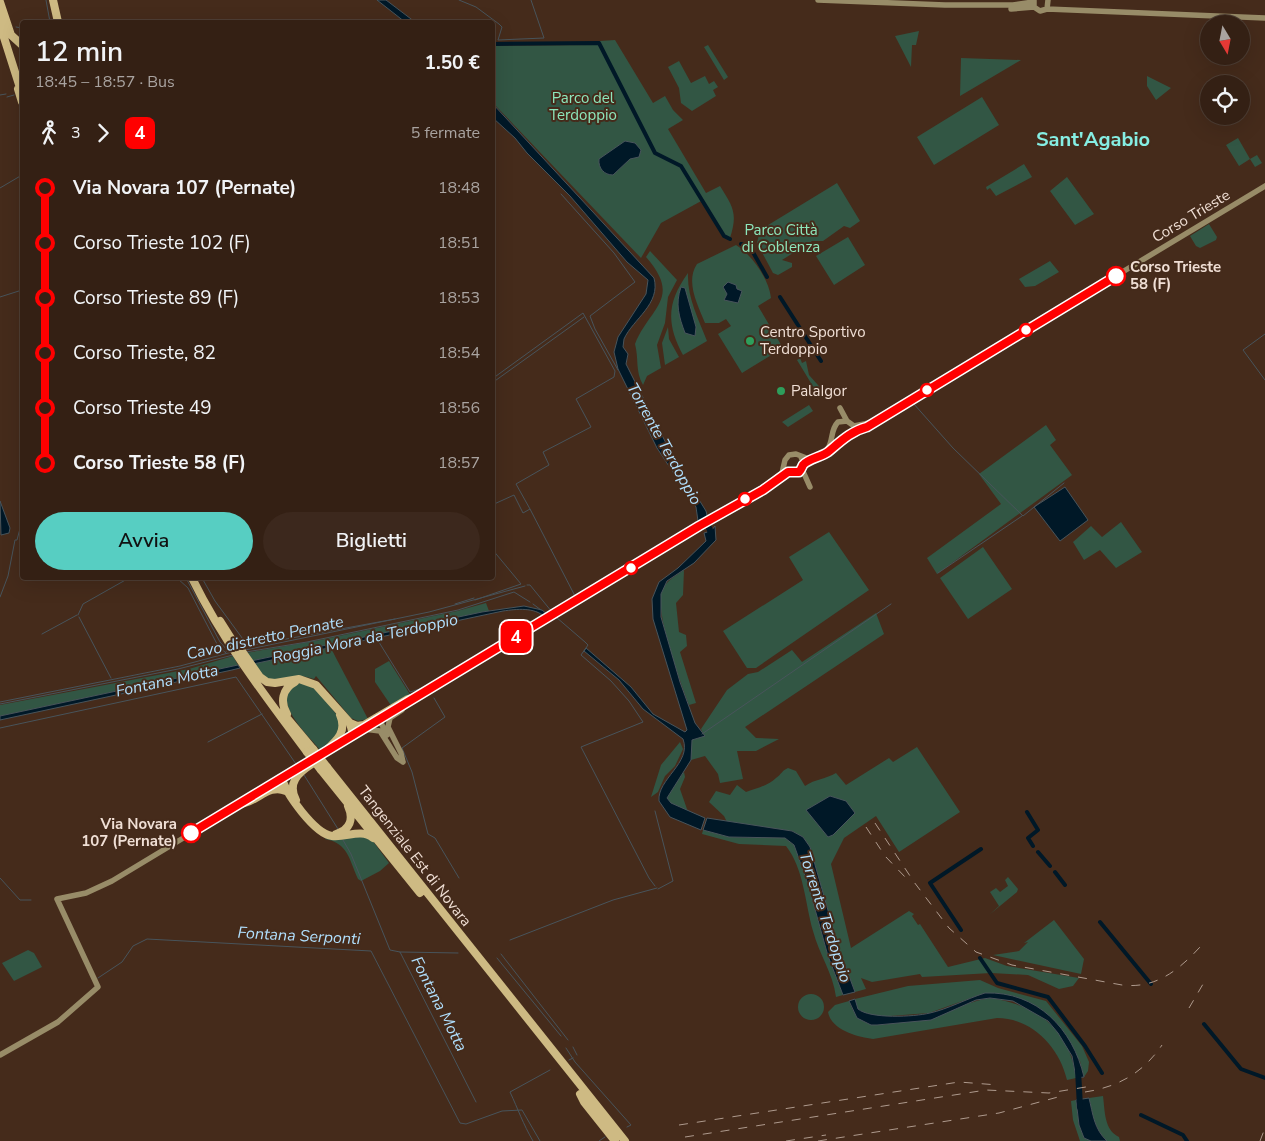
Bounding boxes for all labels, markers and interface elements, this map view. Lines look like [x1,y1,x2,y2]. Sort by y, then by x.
north arrow [1200,15,1250,65]
map controls [1200,15,1250,125]
text: 12 min [35,33,123,71]
text: 1.50 € [425,50,480,76]
text: 18:45 – 18:57 · Bus [35,71,175,93]
button: locate [1200,75,1250,125]
park label: Parco del Terdoppio [549,88,617,125]
icon: walk [35,119,63,147]
icon: forward [89,119,117,147]
text: 4 [135,121,145,145]
text: 3 [71,122,81,144]
text: 5 fermate [411,122,480,144]
district label: Sant'Agabio [1036,126,1150,153]
text: Via Novara 107 (Pernate) [73,175,296,201]
text: 18:48 [438,177,480,199]
street label: Corso Trieste [1148,185,1234,247]
park label: Parco Città di Coblenza [742,220,820,257]
text: Corso Trieste 102 (F) [73,230,251,256]
text: 18:51 [438,232,480,254]
place label: Corso Trieste 58 (F) [1130,257,1221,294]
marker: Corso Trieste 58 (F) [1106,266,1126,286]
text: Corso Trieste 89 (F) [73,285,239,311]
text: 18:53 [438,287,480,309]
place label: Centro Sportivo Terdoppio [760,322,866,359]
unlabelled marker [1019,323,1033,337]
marker: Centro Sportivo Terdoppio [744,335,756,347]
text: Corso Trieste, 82 [73,340,216,366]
text: 18:54 [438,342,480,364]
water label: Torrente Terdoppio [621,379,707,509]
place label: PalaIgor [791,381,847,401]
unlabelled marker [920,383,934,397]
marker: PalaIgor [775,385,787,397]
text: Corso Trieste 49 [73,395,212,421]
text: 18:56 [438,397,480,419]
text: Corso Trieste 58 (F) [73,450,246,476]
text: 18:57 [438,452,480,474]
unlabelled marker [738,492,752,506]
button: Avvia [35,512,253,570]
button: Biglietti [263,512,480,570]
unlabelled marker [624,561,638,575]
water label: Roggia Mora da Terdoppio [270,609,460,669]
water label: Cavo distretto Pernate [184,611,346,665]
line badge: 4 [500,621,532,653]
text: 4 [511,625,521,649]
water label: Fontana Motta [114,659,220,703]
street label: Tangenziale Est di Novara [354,782,476,930]
place label: Via Novara 107 (Pernate) [81,814,177,851]
marker: Via Novara 107 (Pernate) [181,823,201,843]
water label: Torrente Terdoppio [793,849,857,985]
water label: Fontana Serponti [237,922,361,950]
water label: Fontana Motta [406,953,472,1055]

